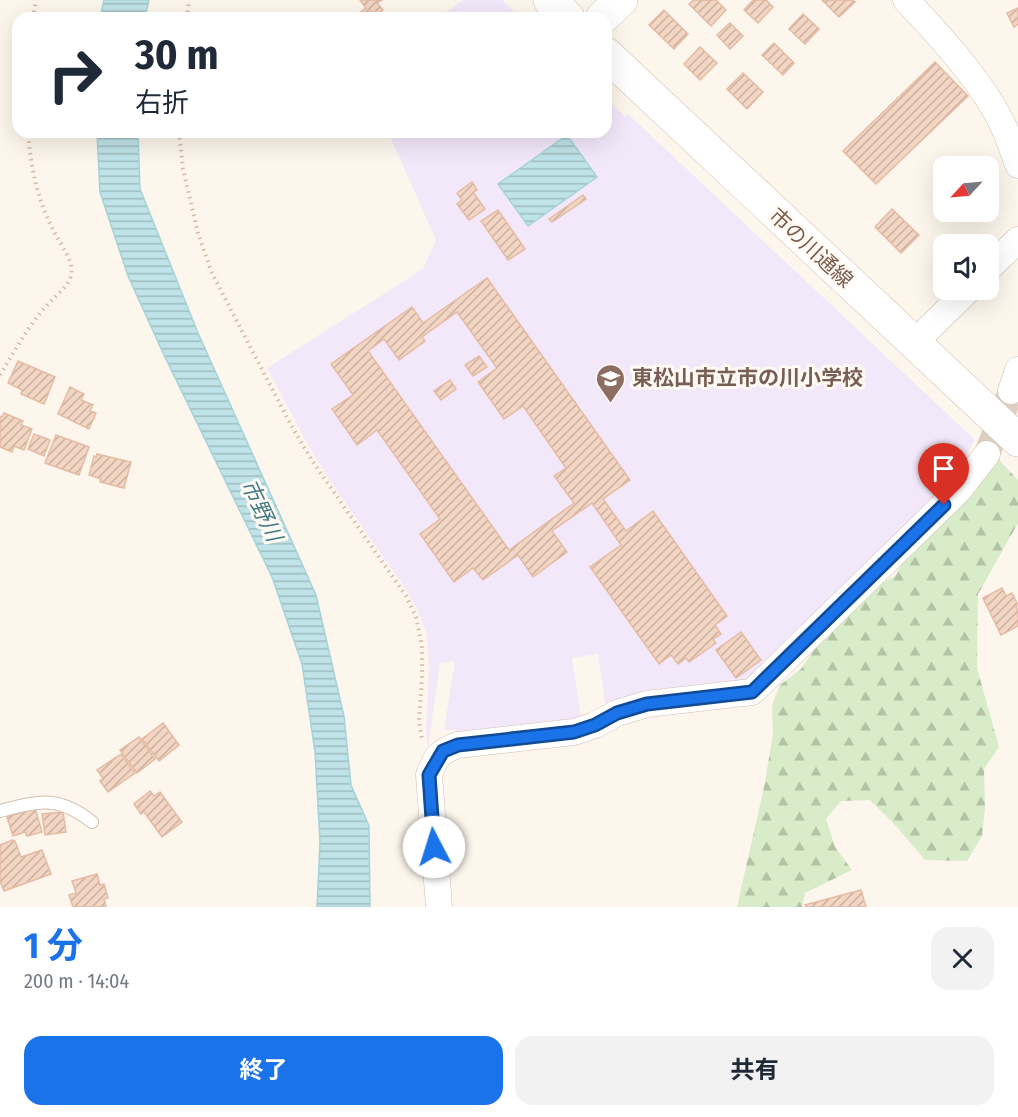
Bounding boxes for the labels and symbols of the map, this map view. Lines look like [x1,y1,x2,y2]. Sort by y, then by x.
north arrow [933,156,999,222]
street label: 市の川通線 [764,203,858,293]
school or university icon: 東松山市立市の川小学校 [595,362,627,404]
place label: 東松山市立市の川小学校 [632,365,863,391]
pin [918,443,969,505]
water label: 市野川 [235,475,289,548]
position arrow [402,815,466,879]

